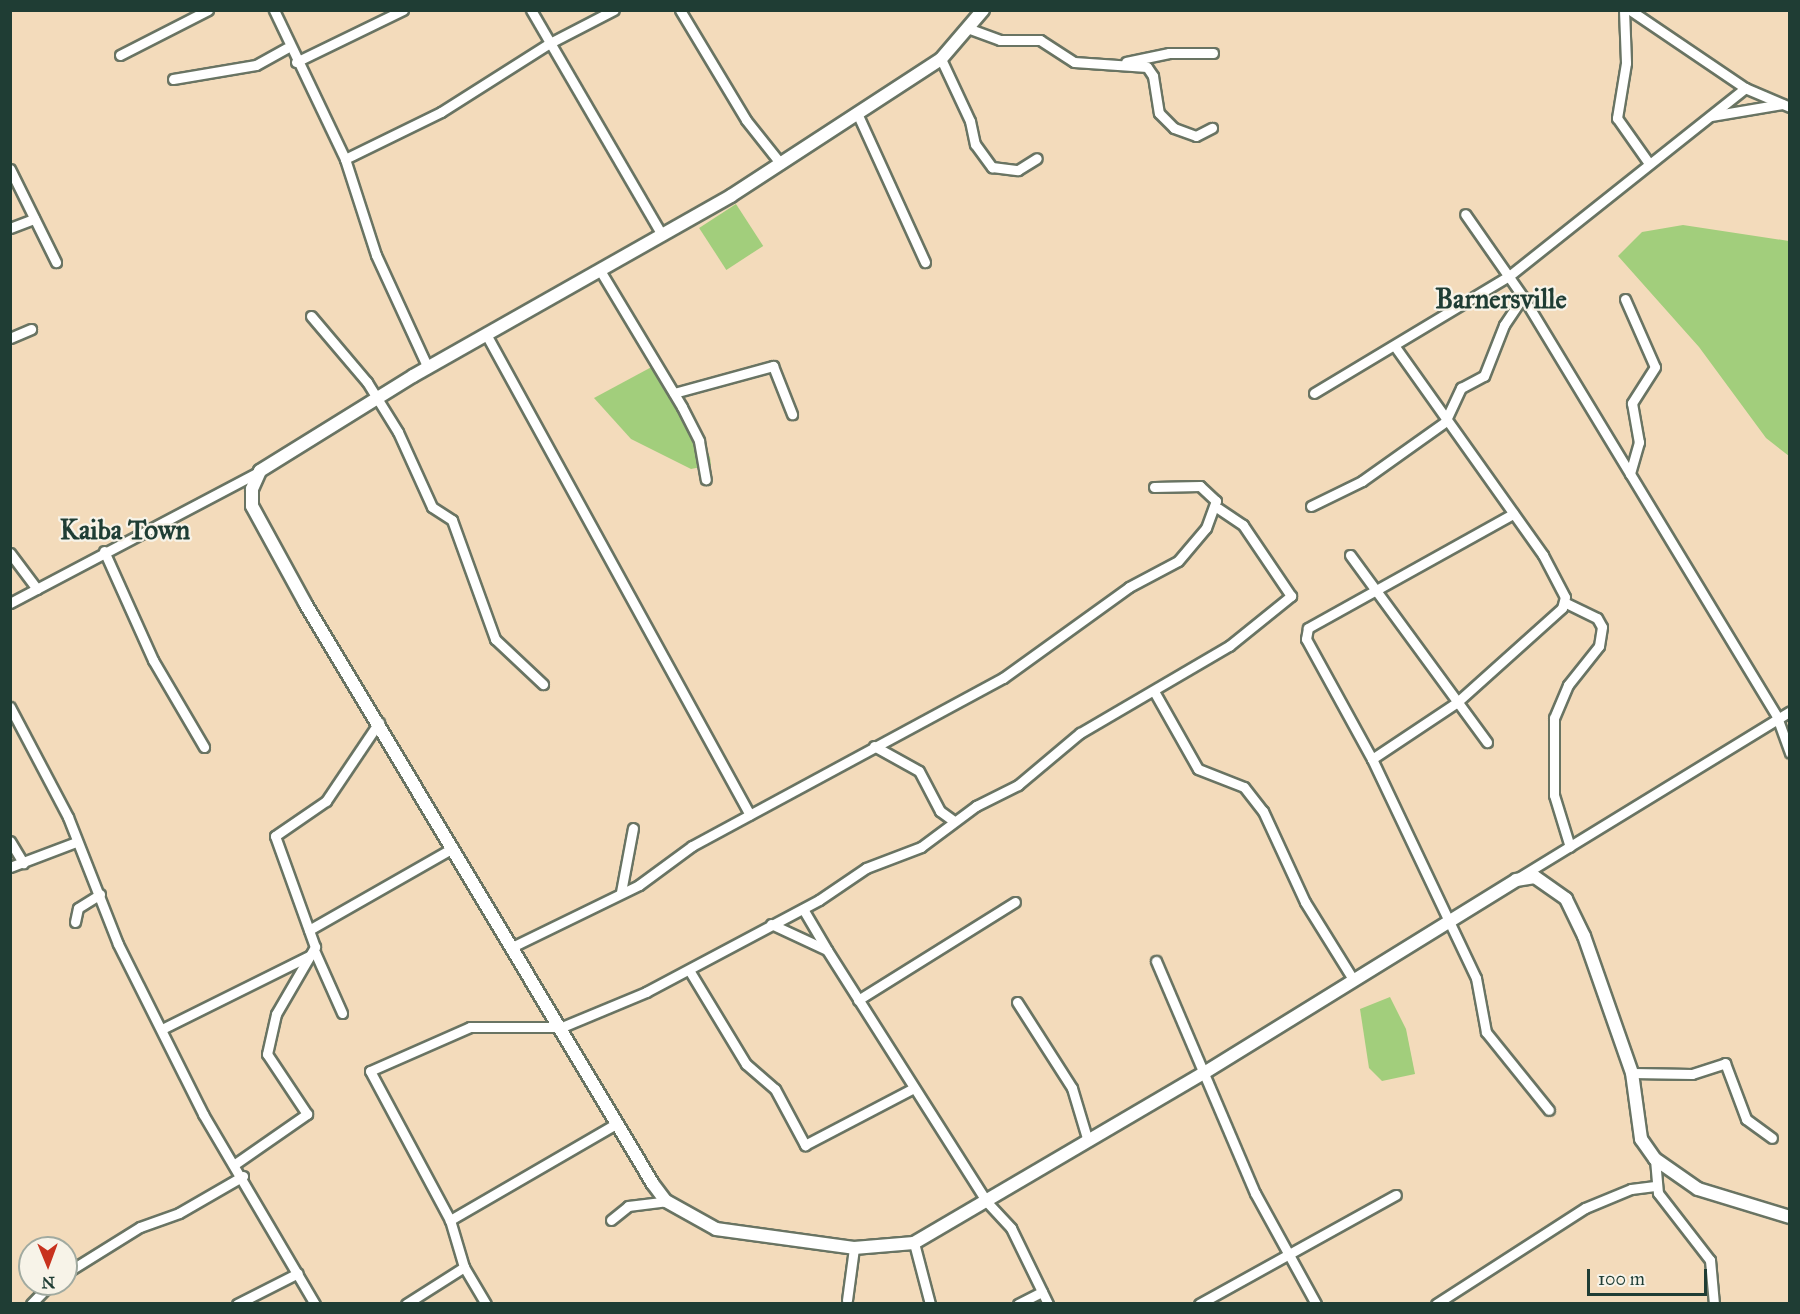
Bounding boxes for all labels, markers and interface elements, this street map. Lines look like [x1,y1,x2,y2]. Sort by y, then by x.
district label: Barnersville [1435,283,1567,315]
district label: Kaiba Town [60,514,190,546]
north arrow [18,1236,78,1296]
scale bar [1590,1257,1710,1295]
text: 100 m [1598,1268,1645,1290]
text: N [41,1273,55,1292]

